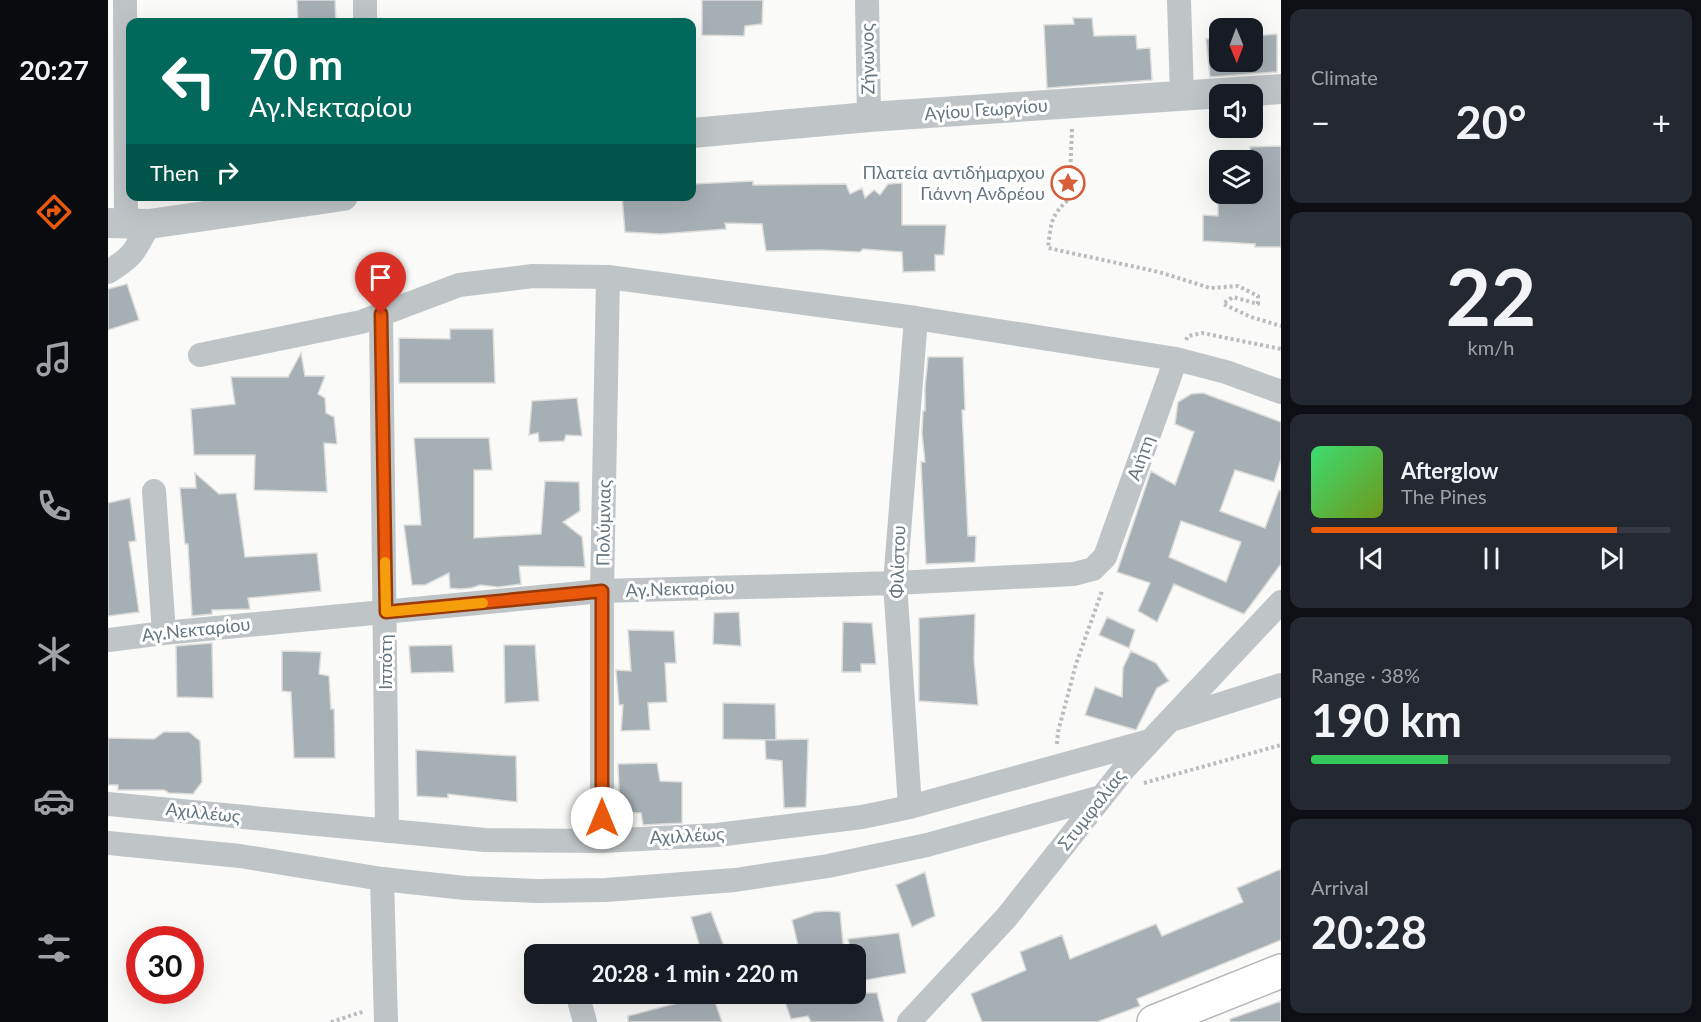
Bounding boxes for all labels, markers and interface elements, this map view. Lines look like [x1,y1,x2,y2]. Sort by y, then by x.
north arrow [1209,18,1263,72]
map controls [1209,18,1263,204]
street label: Ζήνωνος [855,22,879,95]
text: 70 m [249,39,343,89]
icon: left [150,42,228,120]
text: 20:27 [19,53,89,86]
text: Climate [1311,65,1378,89]
button: sound [1209,84,1263,138]
text: Αγ.Νεκταρίου [249,90,413,123]
street label: Αγίου Γεωργίου [924,94,1048,124]
text: 20° [1456,95,1526,149]
text: − [1311,102,1330,142]
text: + [1652,102,1671,142]
button: layers [1209,150,1263,204]
icon: right [211,156,244,189]
text: Then [150,159,199,186]
place label: Πλατεία αντιδήμαρχου Γιάννη Ανδρέου [863,161,1045,204]
place icon: Πλατεία αντιδήμαρχου Γιάννη Ανδρέου [1050,165,1086,201]
icon: directions [33,191,75,233]
text: 22 [1446,249,1536,343]
pin [355,252,406,314]
icon: arrive [364,261,397,294]
text: km/h [1468,335,1514,359]
icon: music [33,338,75,380]
street label: Αιήτη [1122,432,1158,483]
text: Afterglow [1401,457,1498,484]
street label: Πολύμνιας [591,479,615,566]
text: The Pines [1401,484,1487,508]
icon: phone [33,485,75,527]
street label: Φιλίστου [885,525,909,599]
icon: previous [1355,542,1388,575]
icon: pause [1475,542,1508,575]
icon: next [1595,542,1628,575]
street label: Αγ.Νεκταρίου [625,575,735,601]
street label: Αγ.Νεκταρίου [141,612,251,646]
icon: climate [33,633,75,675]
street label: Ιππότη [374,634,396,690]
text: Range · 38% [1311,663,1420,687]
text: 190 km [1311,693,1462,747]
street label: Στυμφαλίας [1053,764,1130,854]
icon: car [33,780,75,822]
position arrow [570,786,634,850]
street label: Αχιλλέως [165,797,242,827]
street label: Αχιλλέως [649,822,725,848]
text: Arrival [1311,875,1369,899]
text: 20:28 [1311,905,1427,959]
speed limit sign: 30 [126,926,204,1004]
icon: filters [33,927,75,969]
text: 20:28 · 1 min · 220 m [592,960,798,987]

